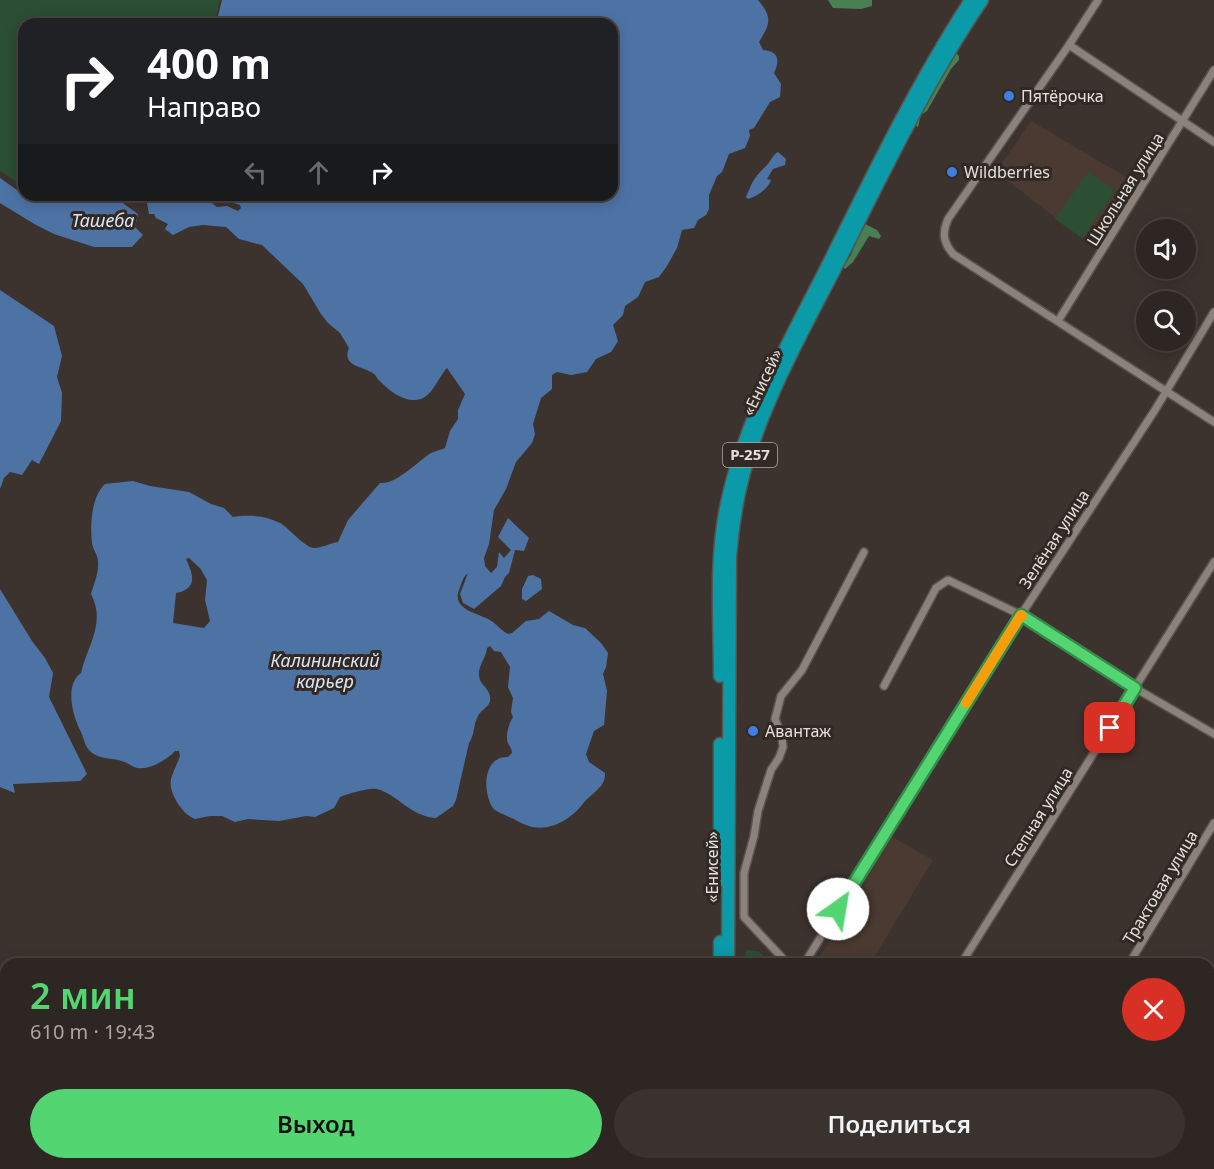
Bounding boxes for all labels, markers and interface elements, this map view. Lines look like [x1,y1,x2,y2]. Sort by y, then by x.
text: 400 m [147,34,271,91]
icon: right [48,42,126,120]
place label: Пятёрочка [1021,85,1104,107]
text: Направо [147,88,261,125]
marker: Пятёрочка [1002,89,1016,103]
street label: Школьная улица [1081,128,1169,250]
icon: left [239,156,272,189]
icon: ahead [302,156,335,189]
icon: right [365,156,398,189]
place label: Wildberries [964,161,1050,183]
marker: Wildberries [945,165,959,179]
water label: Ташеба [72,208,134,232]
map controls [1136,219,1196,351]
button: sound [1136,219,1196,279]
button: search [1136,291,1196,351]
street label: «Енисей» [737,345,787,419]
road number: Р-257 [723,443,777,467]
street label: Зелёная улица [1014,485,1094,593]
water label: Калининский карьер [271,648,380,693]
pin [1084,702,1135,753]
icon: arrive [1093,711,1126,744]
place label: Авантаж [765,720,832,742]
marker: Авантаж [746,724,760,738]
street label: Степная улица [999,763,1077,871]
street label: Трактовая улица [1117,826,1203,948]
street label: «Енисей» [701,831,723,903]
position arrow [806,877,870,941]
text: 2 мин [30,971,136,1020]
button: close [1122,978,1185,1041]
text: 610 m · 19:43 [30,1018,155,1045]
button: Выход [30,1089,602,1158]
button: Поделиться [614,1089,1185,1158]

